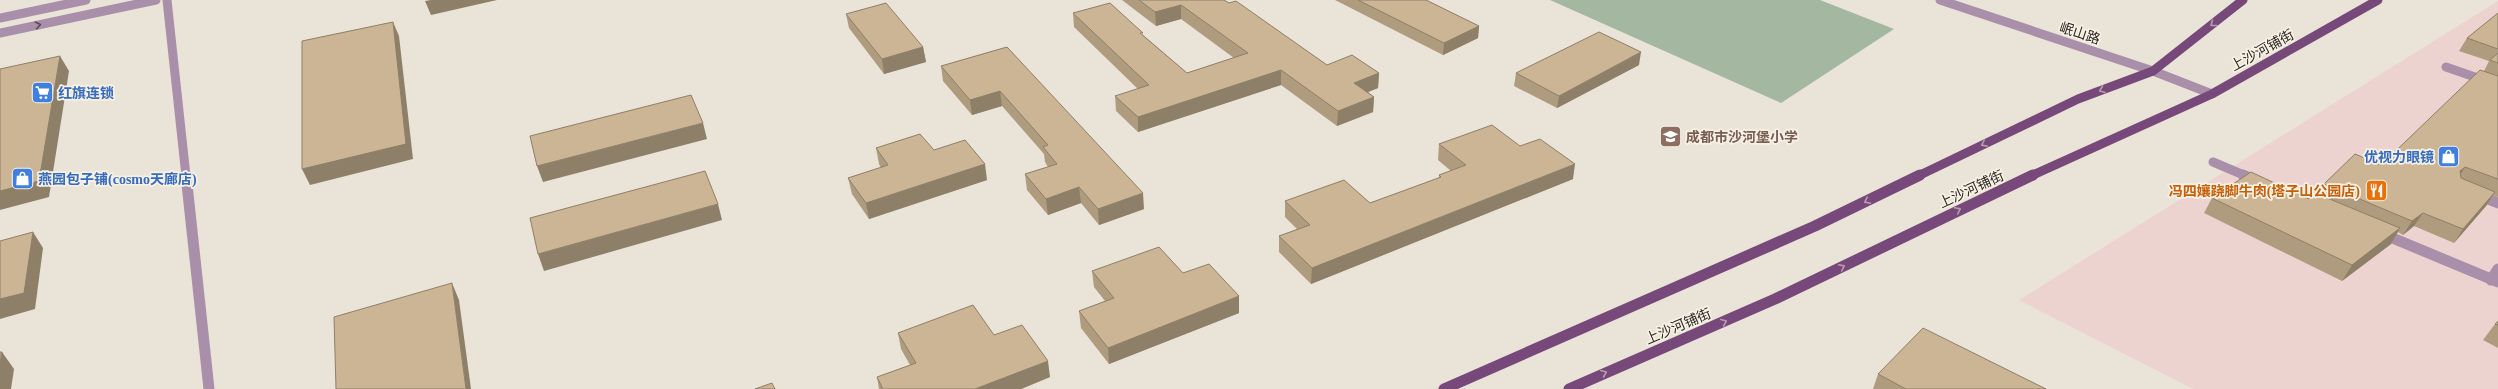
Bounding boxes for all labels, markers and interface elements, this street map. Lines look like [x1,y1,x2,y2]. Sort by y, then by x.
one-way arrow [2210,19,2217,26]
street label: 岷山路 [2058,20,2102,47]
one-way arrow [35,21,41,29]
street label: 上沙河铺街 [2228,27,2296,74]
supermarket icon: 红旗连锁 [29,80,55,106]
one-way arrow [2099,85,2106,93]
place label: 红旗连锁 [58,86,114,101]
school or university icon: 成都市沙河堡小学 [1658,124,1684,150]
place label: 成都市沙河堡小学 [1686,129,1798,145]
one-way arrow [1981,139,1988,147]
shop icon: 优视力眼镜 [2436,144,2462,170]
place label: 优视力眼镜 [2364,149,2434,165]
shop icon: 燕园包子铺(cosmo天廊店) [10,166,36,192]
street label: 上沙河铺街 [1936,168,2006,211]
place label: 燕园包子铺(cosmo天廊店) [38,171,197,188]
restaurant icon: 冯四孃跷脚牛肉(塔子山公园店) [2363,178,2389,204]
place label: 冯四孃跷脚牛肉(塔子山公园店) [2169,183,2360,200]
one-way arrow [1864,196,1871,204]
one-way arrow [1954,207,1962,215]
one-way arrow [1837,264,1845,272]
street label: 上沙河铺街 [1643,306,1713,347]
one-way arrow [1720,318,1727,326]
one-way arrow [1601,370,1608,378]

